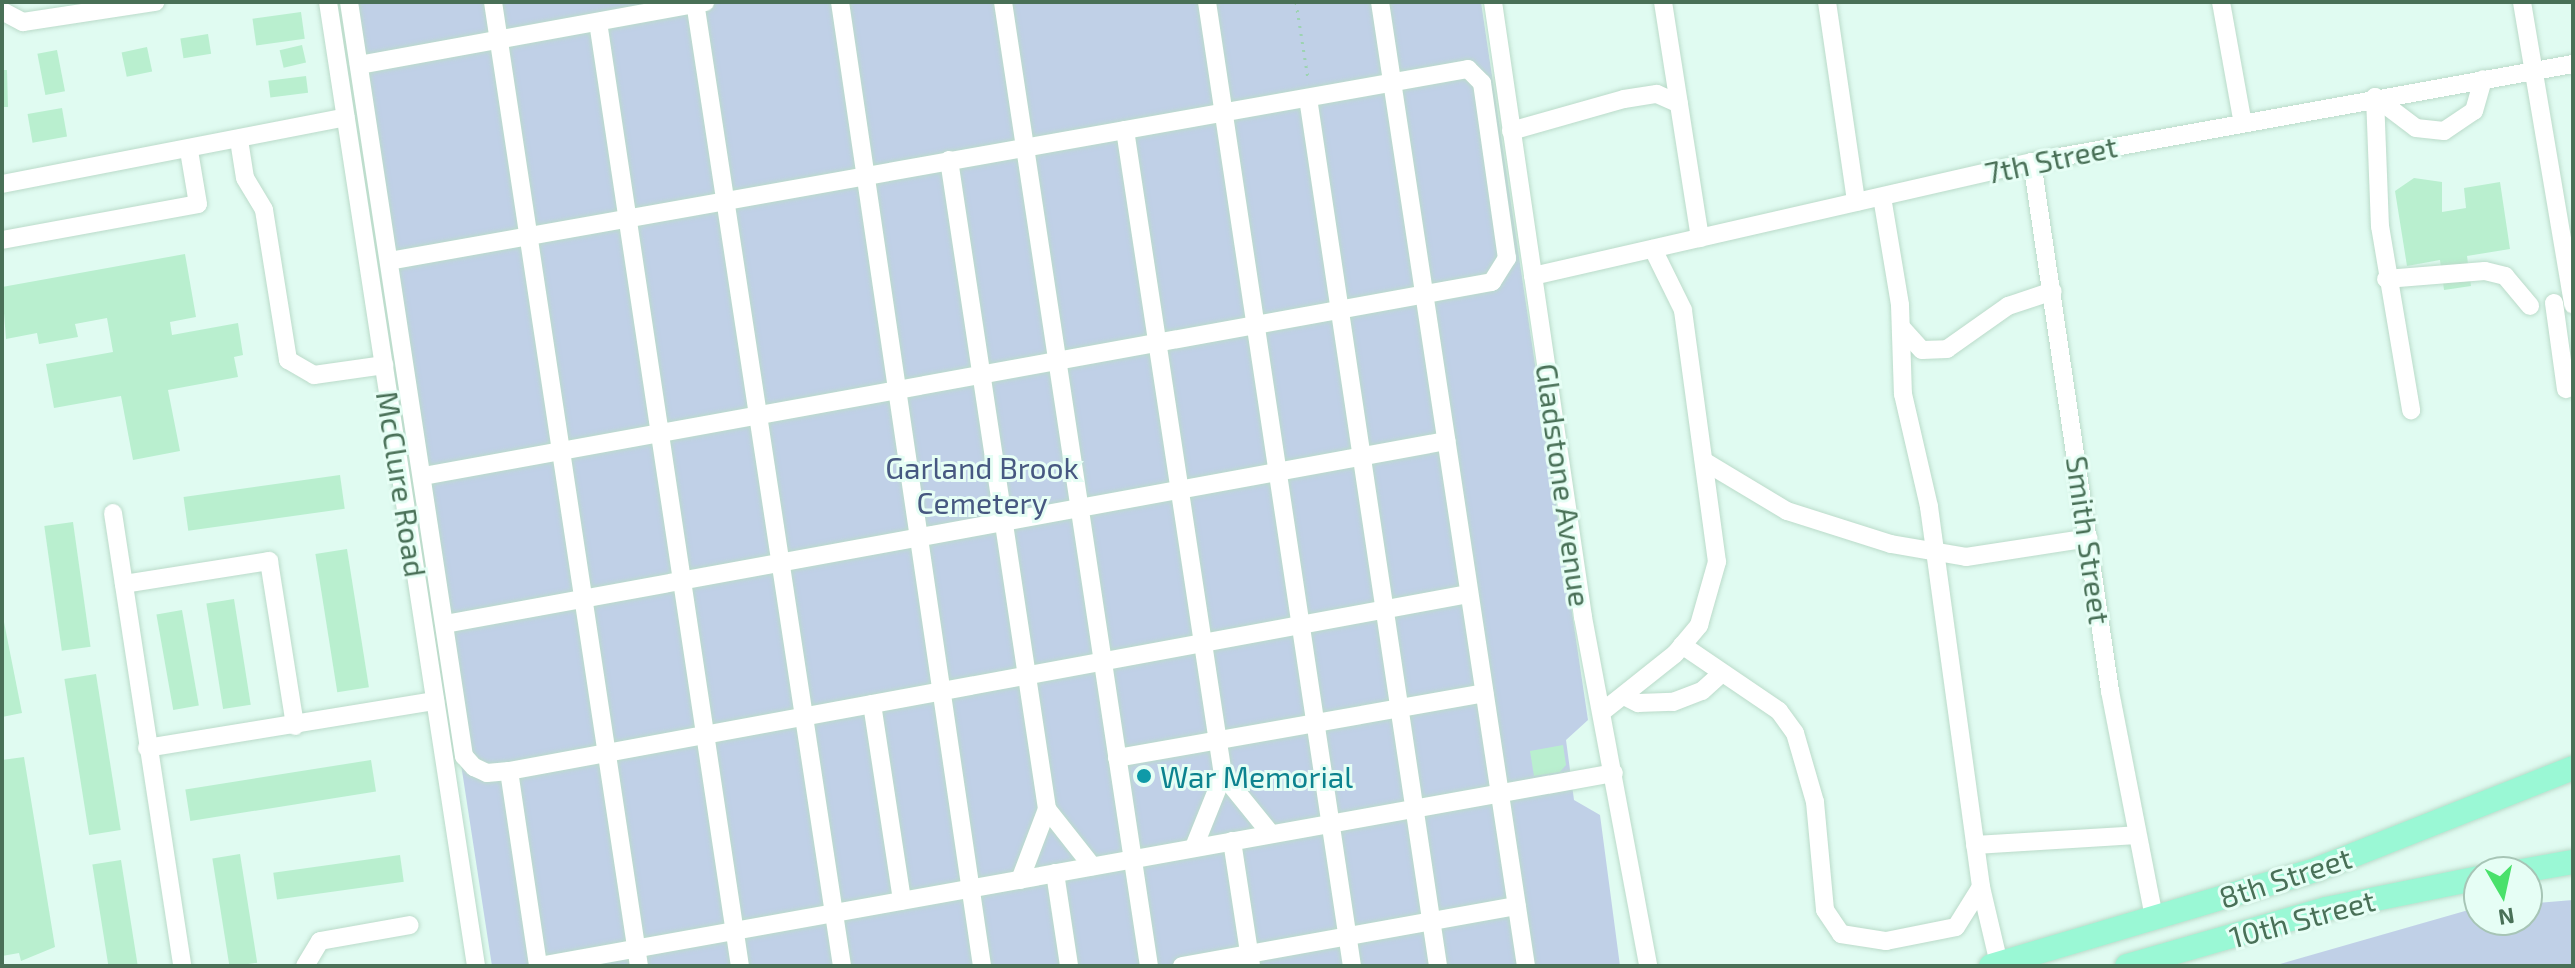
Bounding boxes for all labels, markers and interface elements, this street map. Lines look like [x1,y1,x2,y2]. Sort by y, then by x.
street label: 7th Street [1982,127,2120,191]
street label: Gladstone Avenue [1529,361,1599,609]
street label: McClure Road [370,389,434,579]
park label: Garland Brook Cemetery [885,449,1079,520]
street label: Smith Street [2059,454,2119,626]
place label: War Memorial [1160,758,1354,794]
marker: War Memorial [1135,767,1153,785]
street label: 8th Street [2214,839,2356,915]
north arrow [2463,856,2543,936]
street label: 10th Street [2225,881,2379,955]
text: N [2497,904,2516,932]

